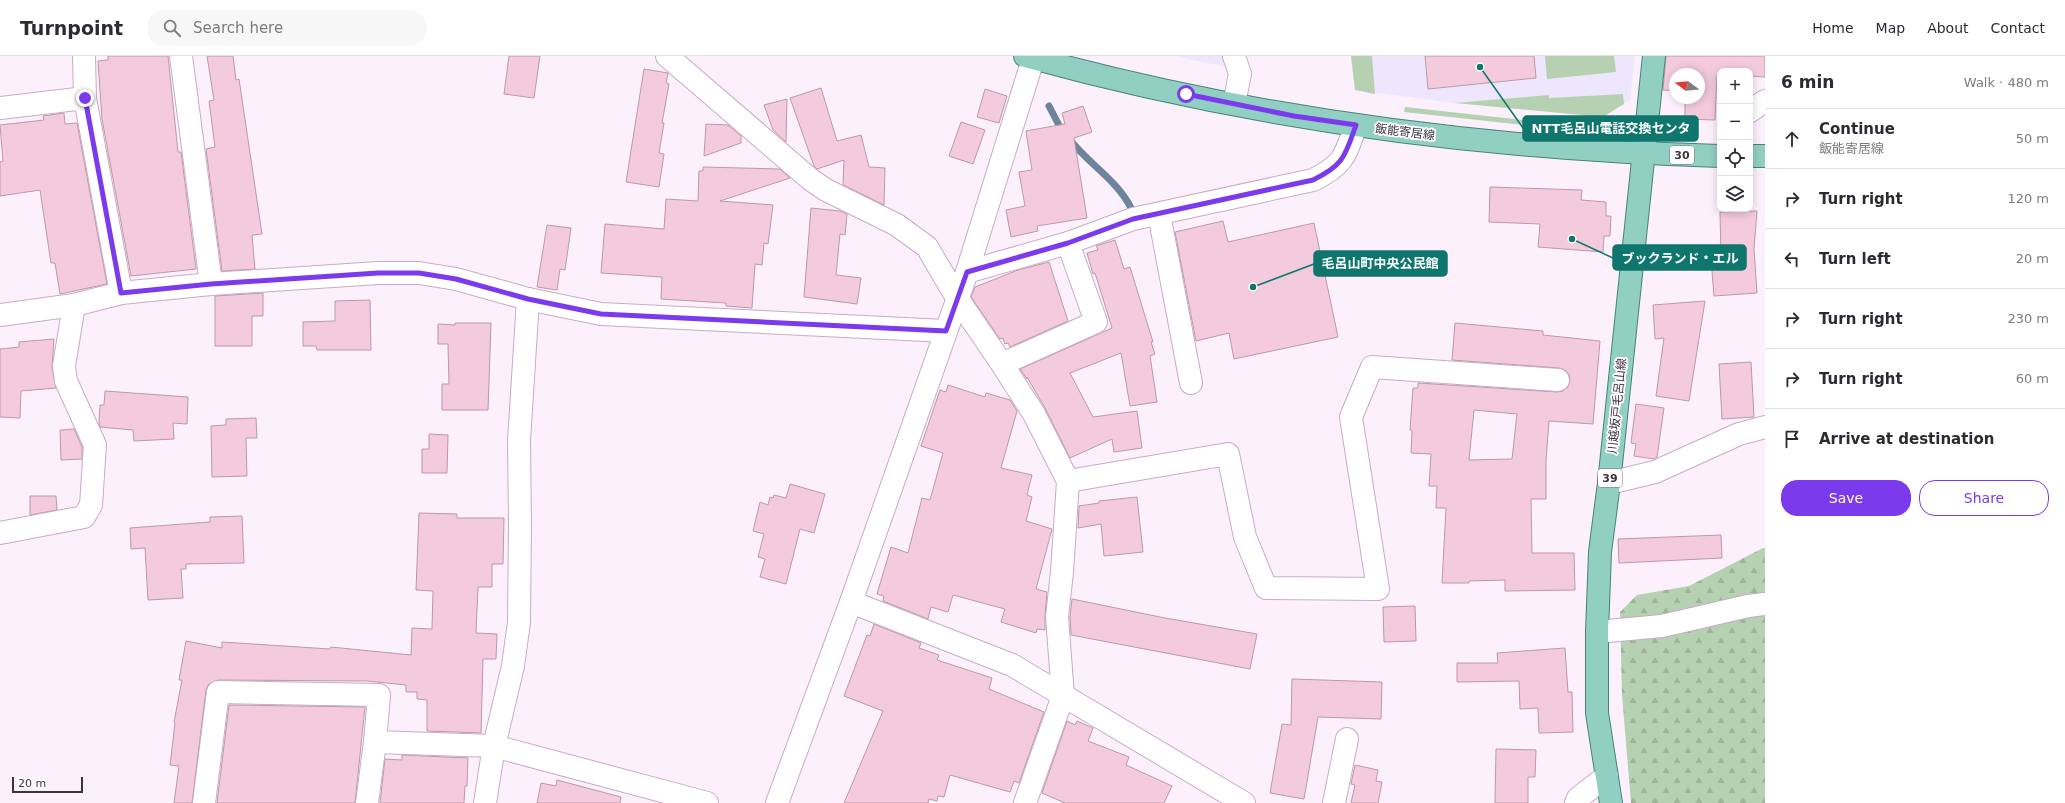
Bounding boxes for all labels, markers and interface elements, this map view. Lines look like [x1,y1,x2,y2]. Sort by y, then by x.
search box [147,10,427,46]
text: Turnpoint [20,17,123,39]
icon: search [161,17,183,39]
text: Search here [193,19,283,37]
text: Home [1812,20,1854,36]
text: Map [1876,20,1905,36]
text: About [1927,20,1969,36]
text: Contact [1991,20,2045,36]
north arrow [1669,68,1705,104]
map controls [1717,68,1753,212]
button: + [1717,68,1753,104]
text: 6 min [1781,72,1834,92]
text: Walk · 480 m [1964,75,2049,90]
route start [1177,85,1195,103]
route end [76,89,94,107]
button: − [1717,104,1753,140]
callout: NTT毛呂山電話交換センタ [1523,116,1698,141]
text: Continue [1819,120,1895,138]
street label: 飯能寄居線 [1374,121,1436,143]
text: NTT毛呂山電話交換センタ [1532,121,1690,136]
icon: ahead [1781,128,1803,150]
text: 50 m [2016,131,2049,146]
button: locate [1717,140,1753,176]
text: 飯能寄居線 [1819,141,1884,156]
road number: 30 [1670,146,1694,164]
button: layers [1717,176,1753,212]
icon: right [1781,188,1803,210]
text: Turn right [1819,190,1903,208]
text: 120 m [2007,191,2049,206]
callout: ブックランド・エル [1613,245,1746,270]
icon: left [1781,248,1803,270]
text: Turn left [1819,250,1891,268]
callout: 毛呂山町中央公民館 [1314,251,1447,276]
text: ブックランド・エル [1621,251,1739,266]
text: 20 m [2016,251,2049,266]
text: 毛呂山町中央公民館 [1321,256,1439,271]
icon: right [1781,308,1803,330]
text: Turn right [1819,310,1903,328]
text: 230 m [2007,311,2049,326]
street label: 川越坂戸毛呂山線 [1605,358,1629,454]
icon: right [1781,368,1803,390]
text: Turn right [1819,370,1903,388]
text: 60 m [2016,371,2049,386]
icon: arrive [1781,428,1803,450]
text: Arrive at destination [1819,430,1994,448]
road number: 39 [1598,469,1622,487]
button: Save [1781,480,1911,516]
button: Share [1919,480,2049,516]
scale bar [12,775,83,794]
text: 20 m [18,777,46,790]

